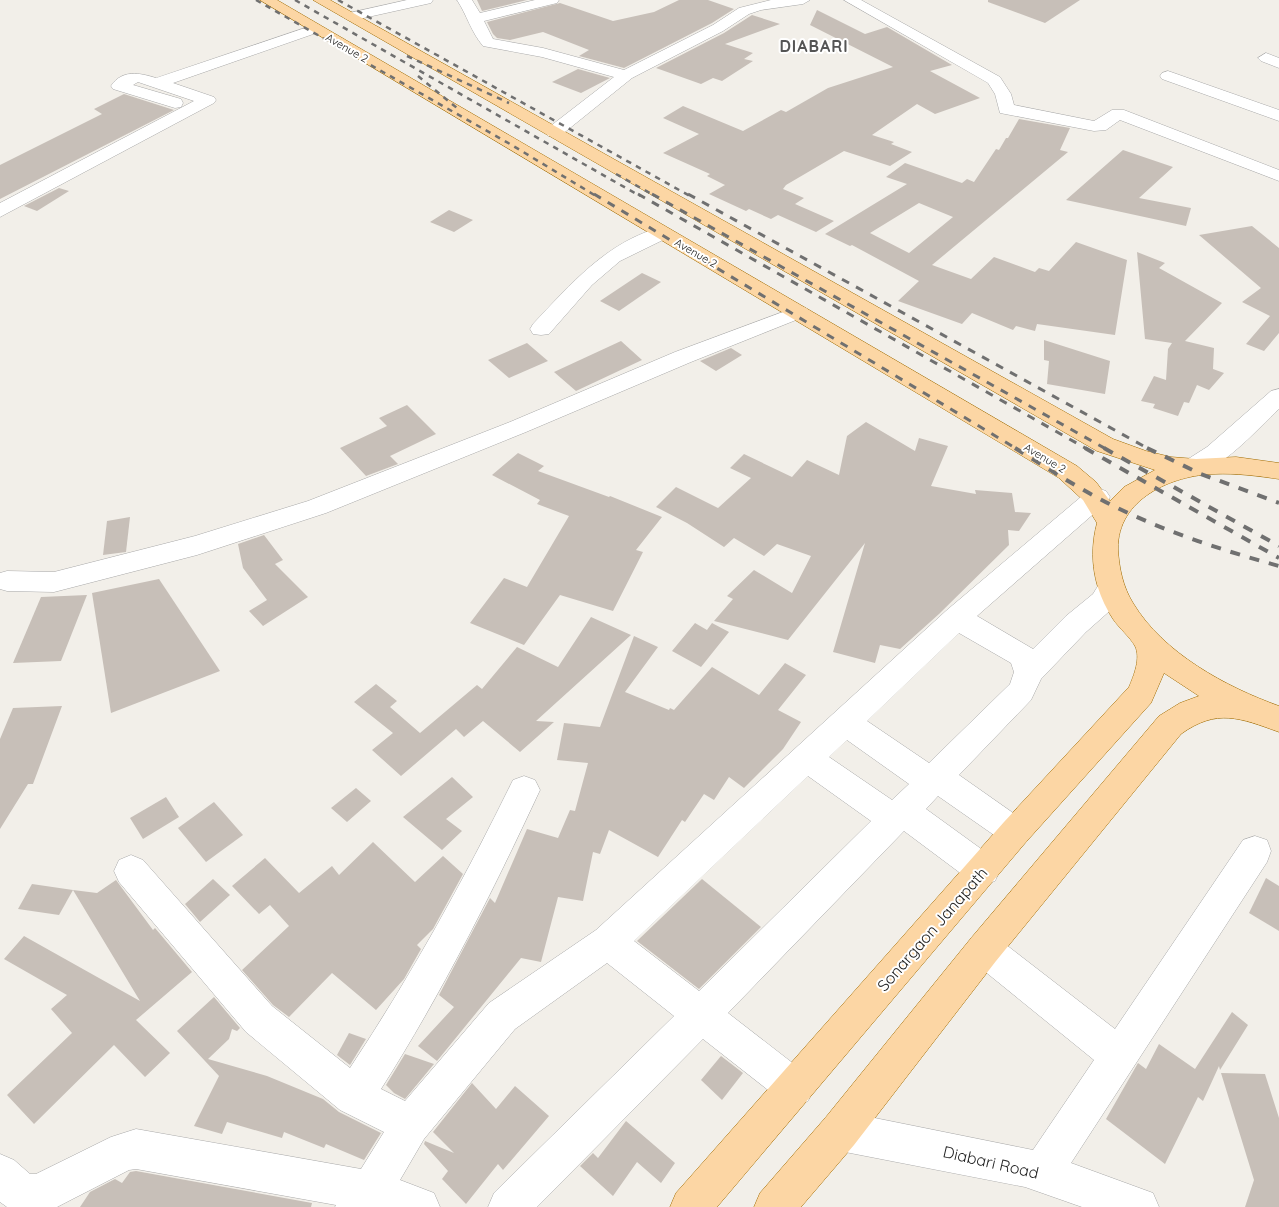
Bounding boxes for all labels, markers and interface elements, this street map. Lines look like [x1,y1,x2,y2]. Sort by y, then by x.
street label: Avenue 2 [323,30,371,66]
district label: DIABARI [779,36,849,56]
street label: Avenue 2 [672,235,720,271]
street label: Avenue 2 [1021,440,1069,476]
street label: Sonargaon Janapath [873,863,991,995]
street label: Diabari Road [941,1141,1041,1183]

